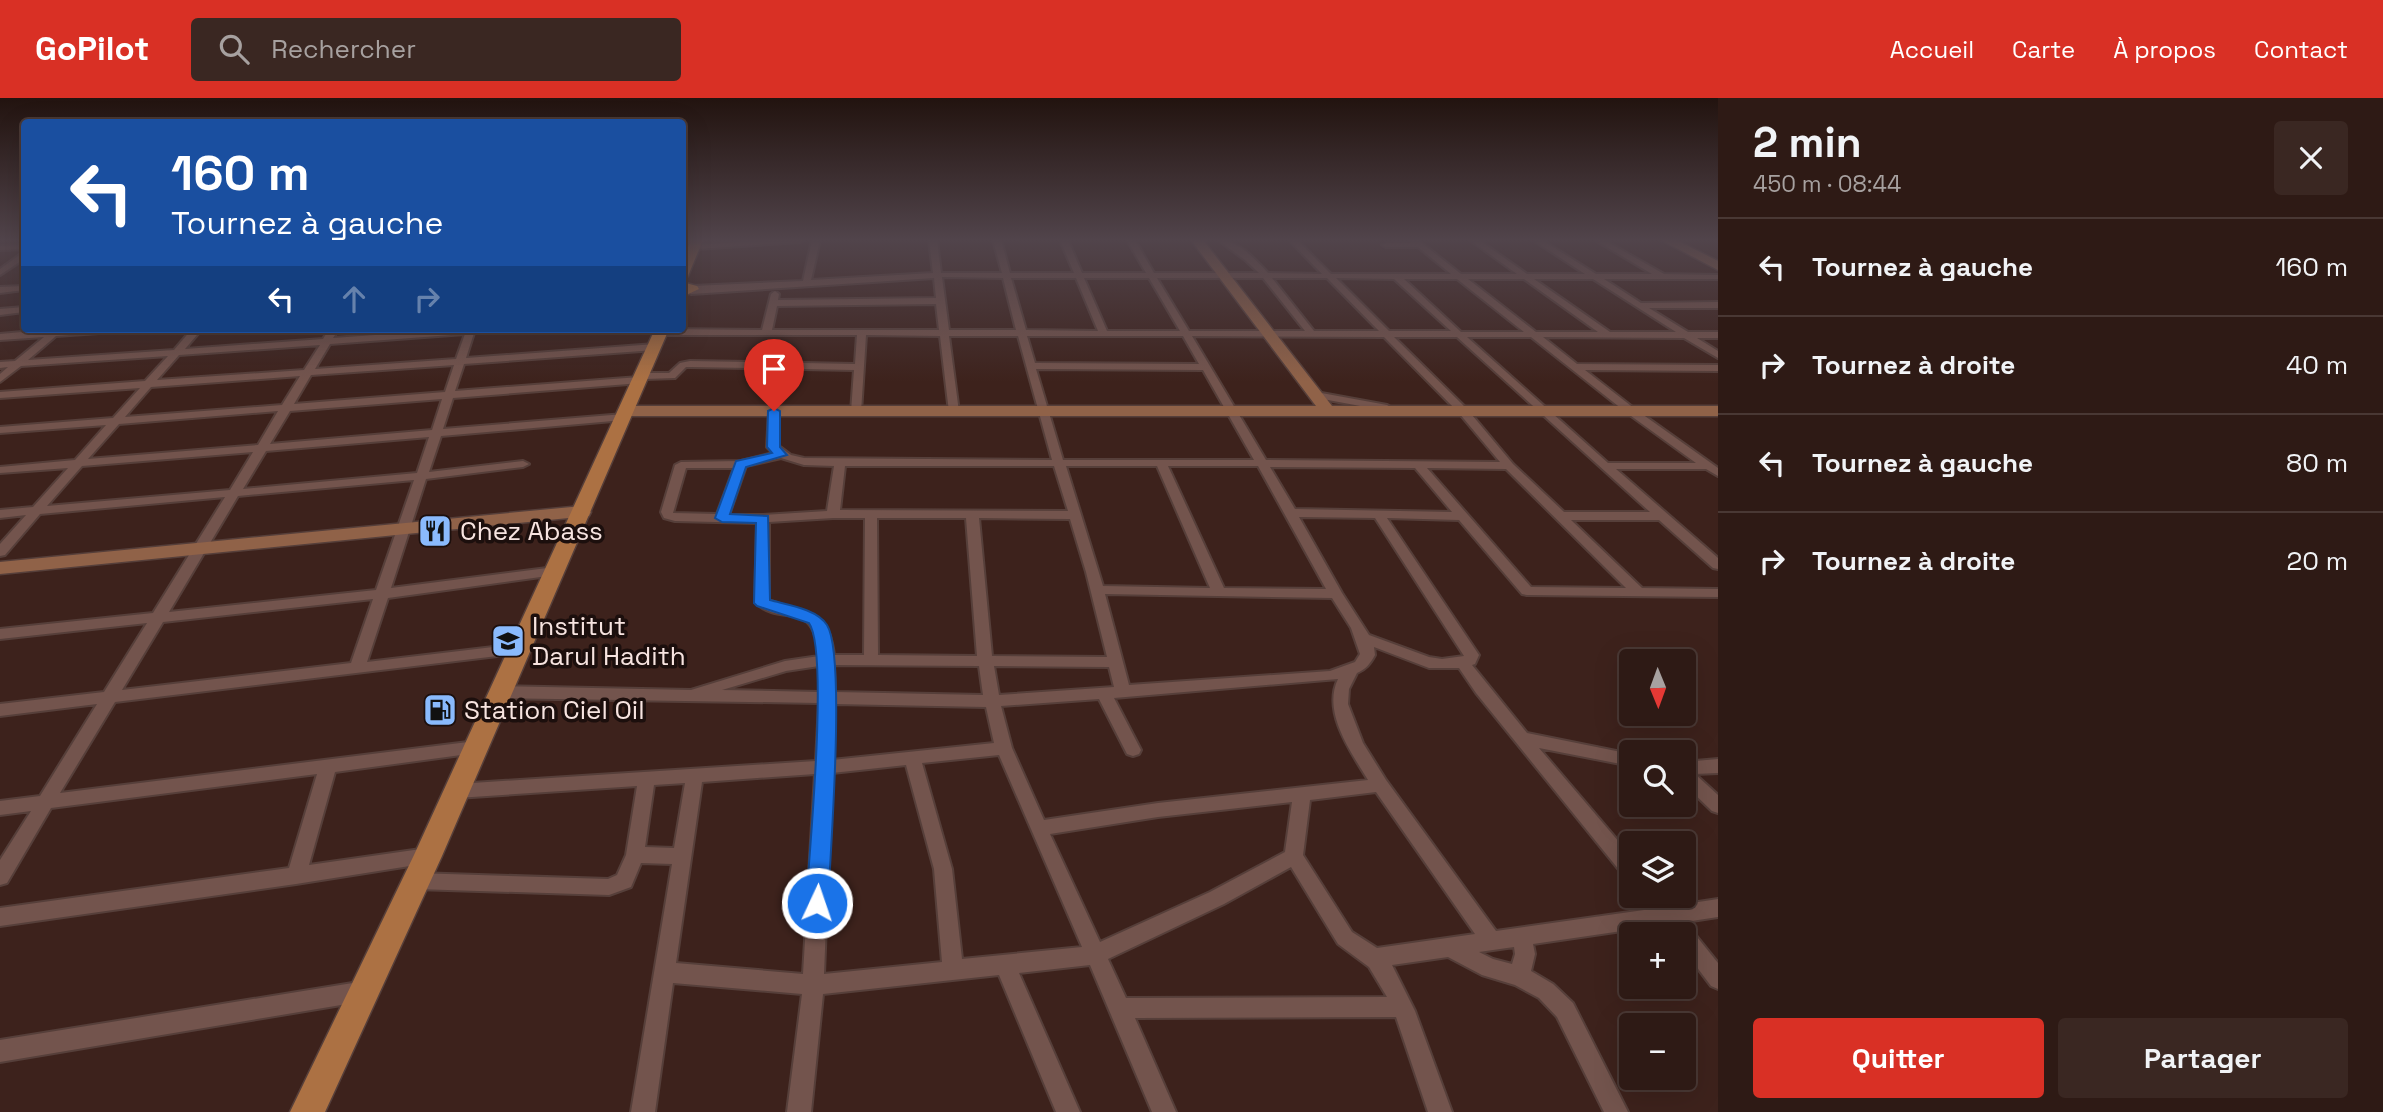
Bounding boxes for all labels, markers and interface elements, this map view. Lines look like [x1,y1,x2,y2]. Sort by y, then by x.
search box [191,18,681,81]
text: GoPilot [35,28,149,70]
icon: search [215,30,253,68]
text: Rechercher [271,32,416,66]
text: Accueil [1890,34,1974,65]
text: Carte [2012,34,2075,65]
text: À propos [2113,34,2216,65]
text: Contact [2254,34,2348,65]
text: 2 min [1753,116,1862,169]
button: close [2274,121,2348,195]
text: 160 m [171,142,309,204]
icon: left [56,147,147,238]
text: 450 m · 08:44 [1753,169,1901,199]
text: Tournez à gauche [171,203,443,243]
icon: left [1753,248,1791,286]
text: Tournez à gauche [1812,250,2033,284]
text: 160 m [2276,250,2348,284]
icon: left [262,280,300,318]
icon: ahead [335,280,373,318]
icon: right [408,280,446,318]
pin [744,339,804,411]
icon: right [1753,346,1791,384]
text: Tournez à droite [1812,348,2015,382]
text: 40 m [2286,348,2348,382]
icon: arrive [755,350,793,388]
icon: left [1753,444,1791,482]
text: Tournez à gauche [1812,446,2033,480]
text: 80 m [2286,446,2348,480]
restaurant icon: Chez Abass [416,512,454,550]
place label: Chez Abass [460,514,603,548]
icon: right [1753,542,1791,580]
text: Tournez à droite [1812,544,2015,578]
text: 20 m [2287,544,2348,578]
place label: Institut Darul Hadith [532,609,686,673]
school or university icon: Institut Darul Hadith [489,622,527,660]
north arrow [1619,649,1696,726]
map controls [1619,649,1696,1090]
fuel station icon: Station Ciel Oil [421,691,459,729]
place label: Station Ciel Oil [464,693,645,727]
button: search [1619,740,1696,817]
button: layers [1619,831,1696,908]
position arrow [780,866,854,940]
button: + [1619,922,1696,999]
button: − [1619,1013,1696,1090]
button: Quitter [1753,1018,2044,1098]
button: Partager [2058,1018,2348,1098]

